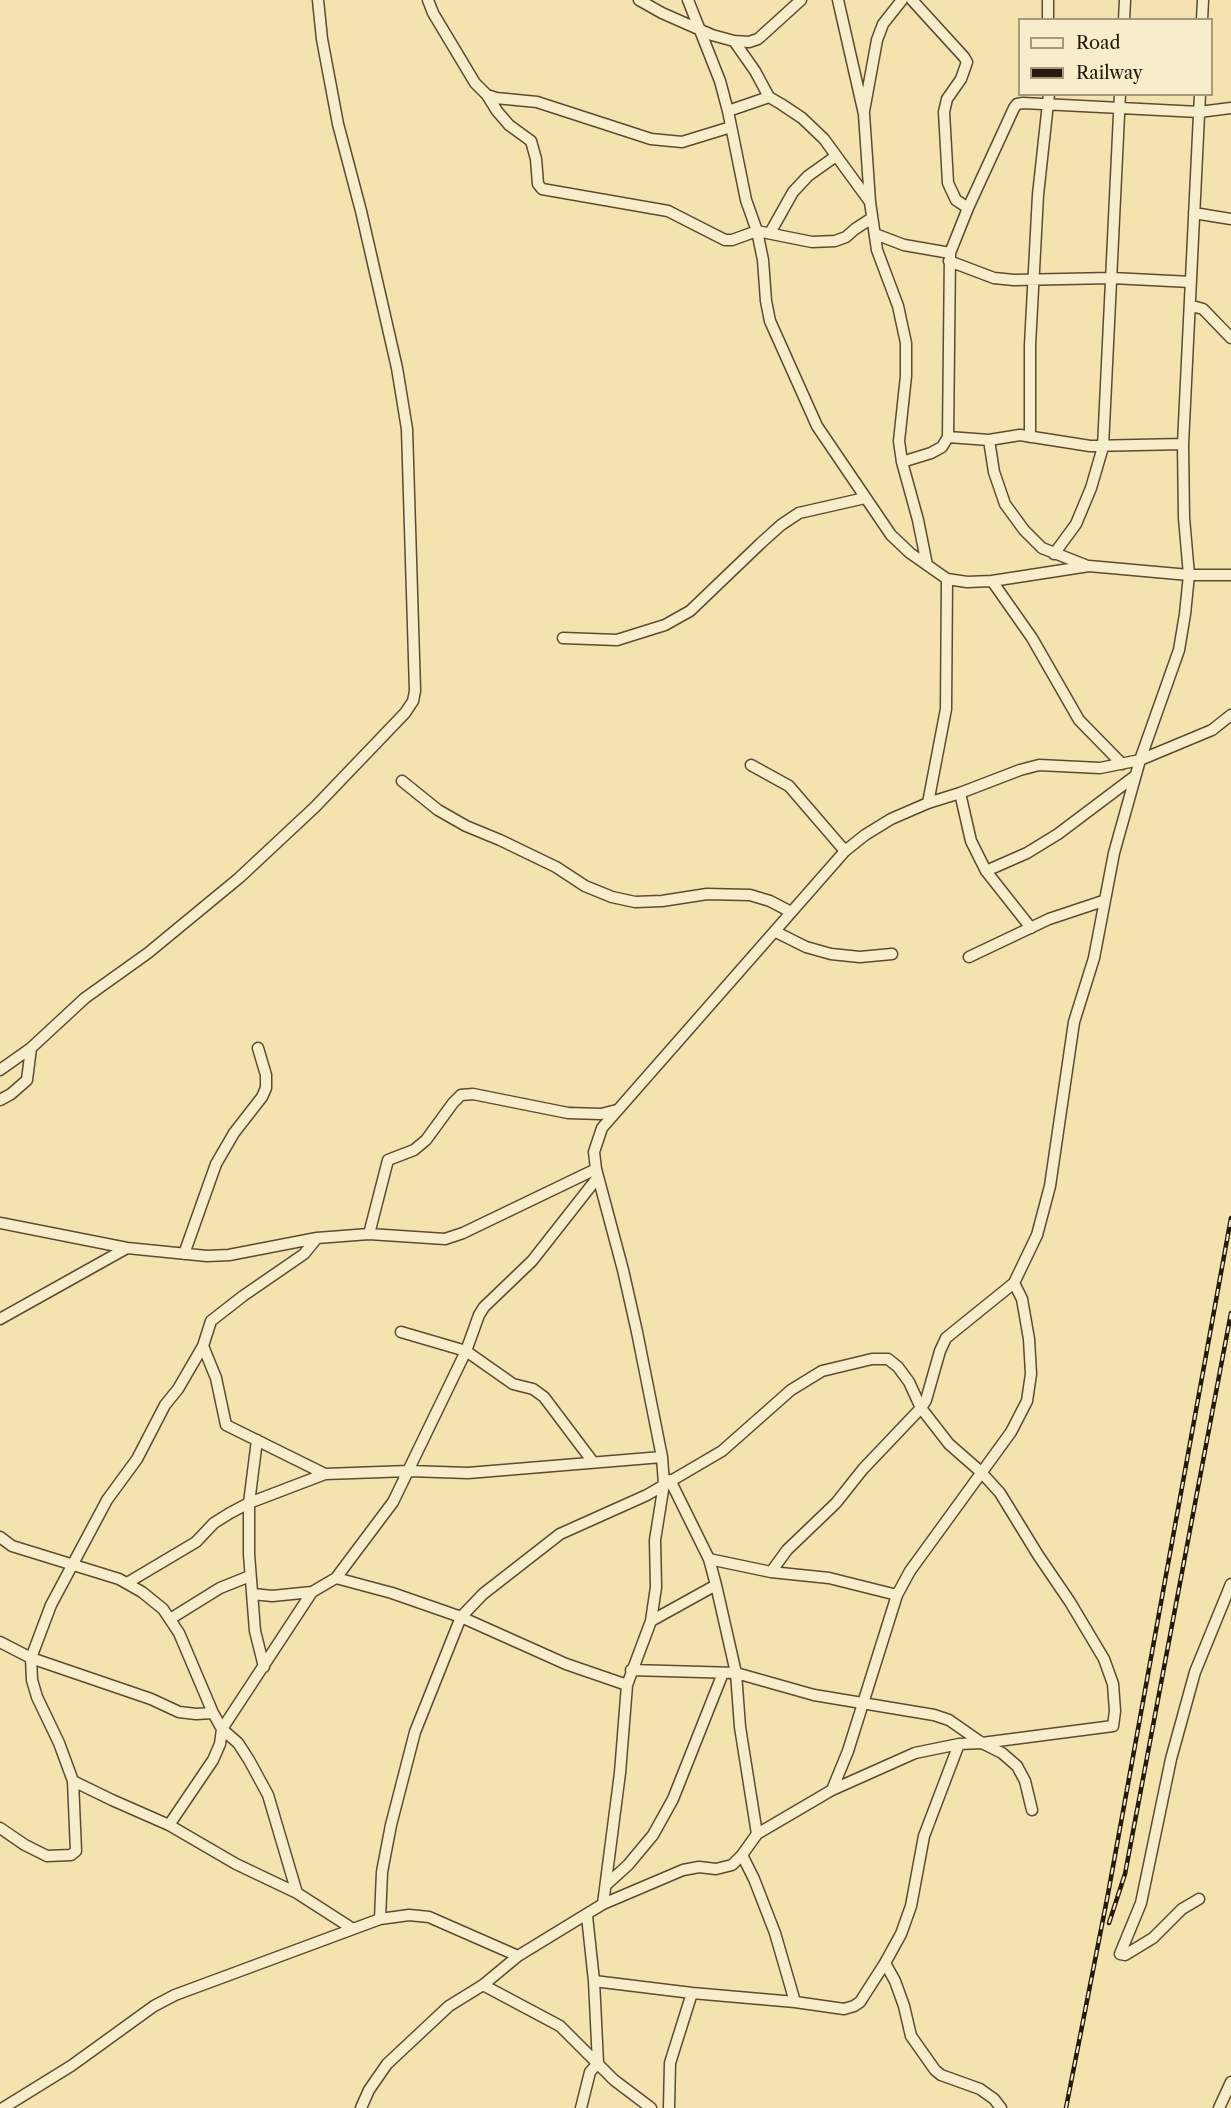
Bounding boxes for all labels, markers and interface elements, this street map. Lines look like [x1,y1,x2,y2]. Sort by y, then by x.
legend [1018,18,1213,96]
text: Road [1076,32,1121,54]
text: Railway [1076,62,1143,84]

